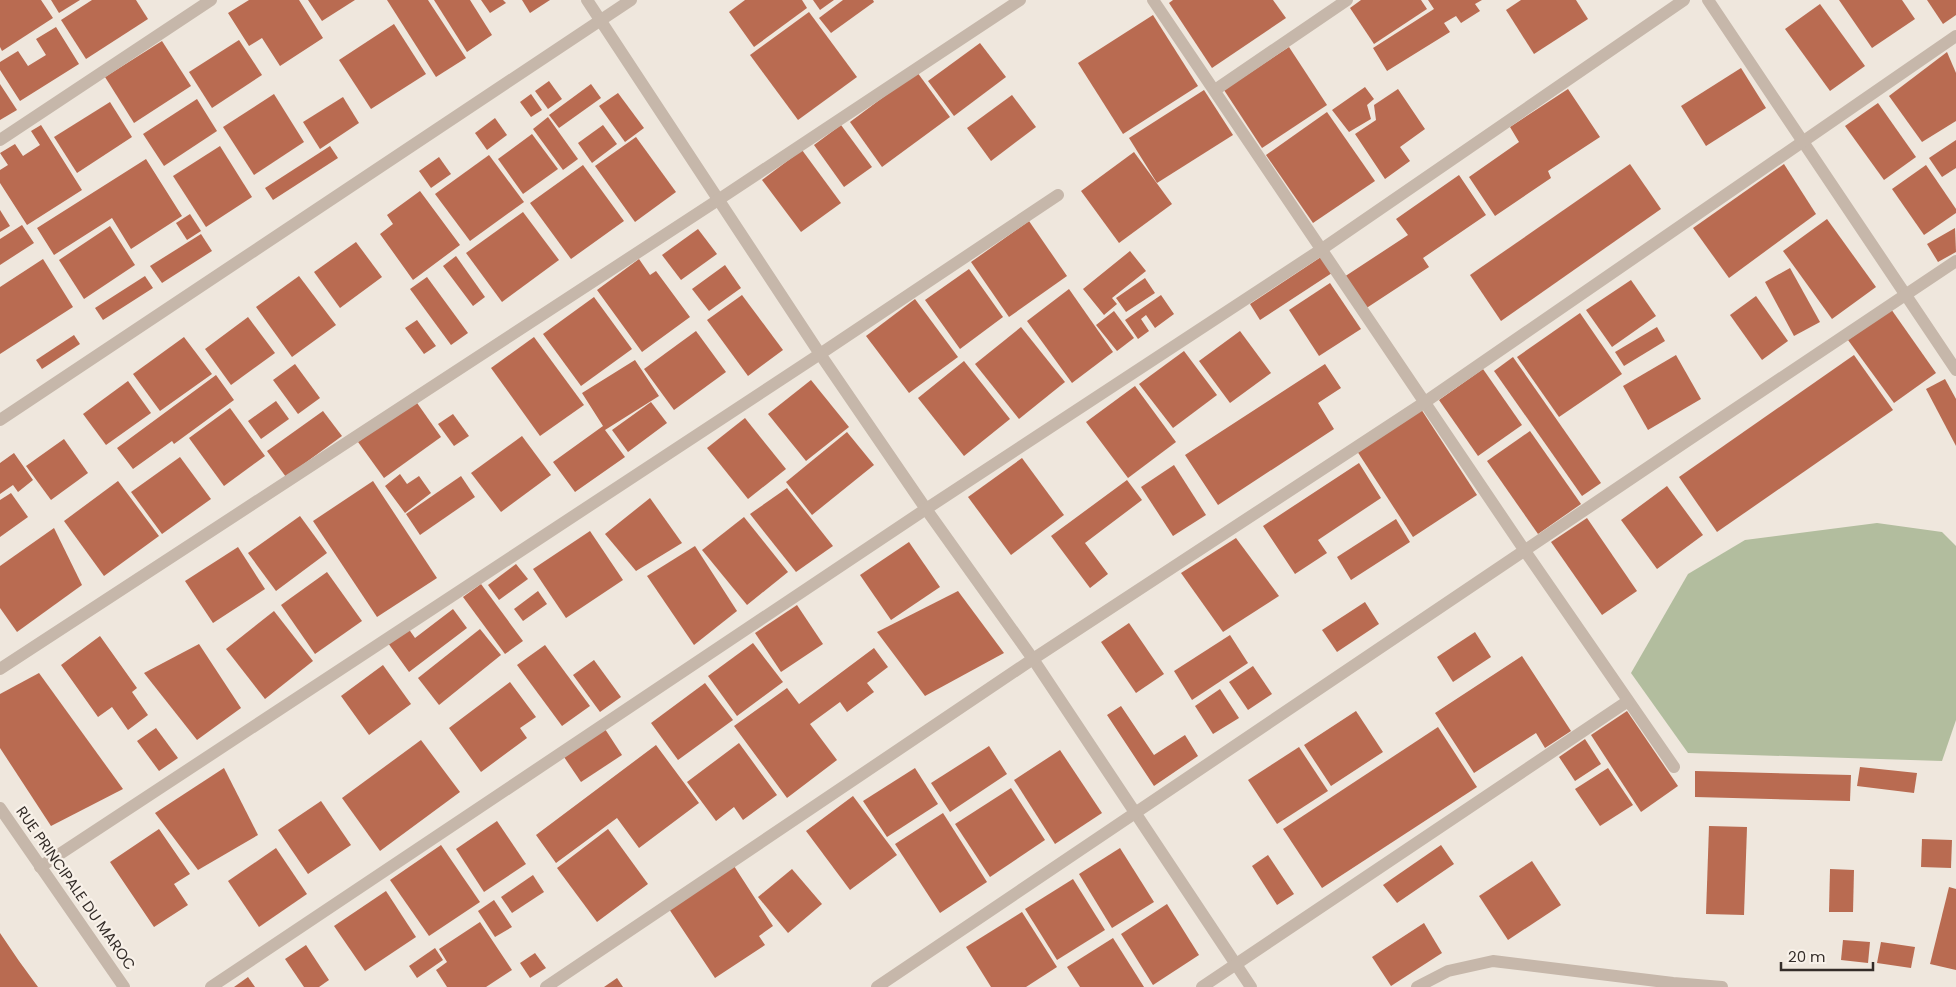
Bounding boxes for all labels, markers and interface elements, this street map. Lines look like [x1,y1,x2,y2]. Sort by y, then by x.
street label: RUE PRINCIPALE DU MAROC [11,802,141,974]
scale bar [1781,940,1874,972]
text: 20 m [1788,946,1826,967]

